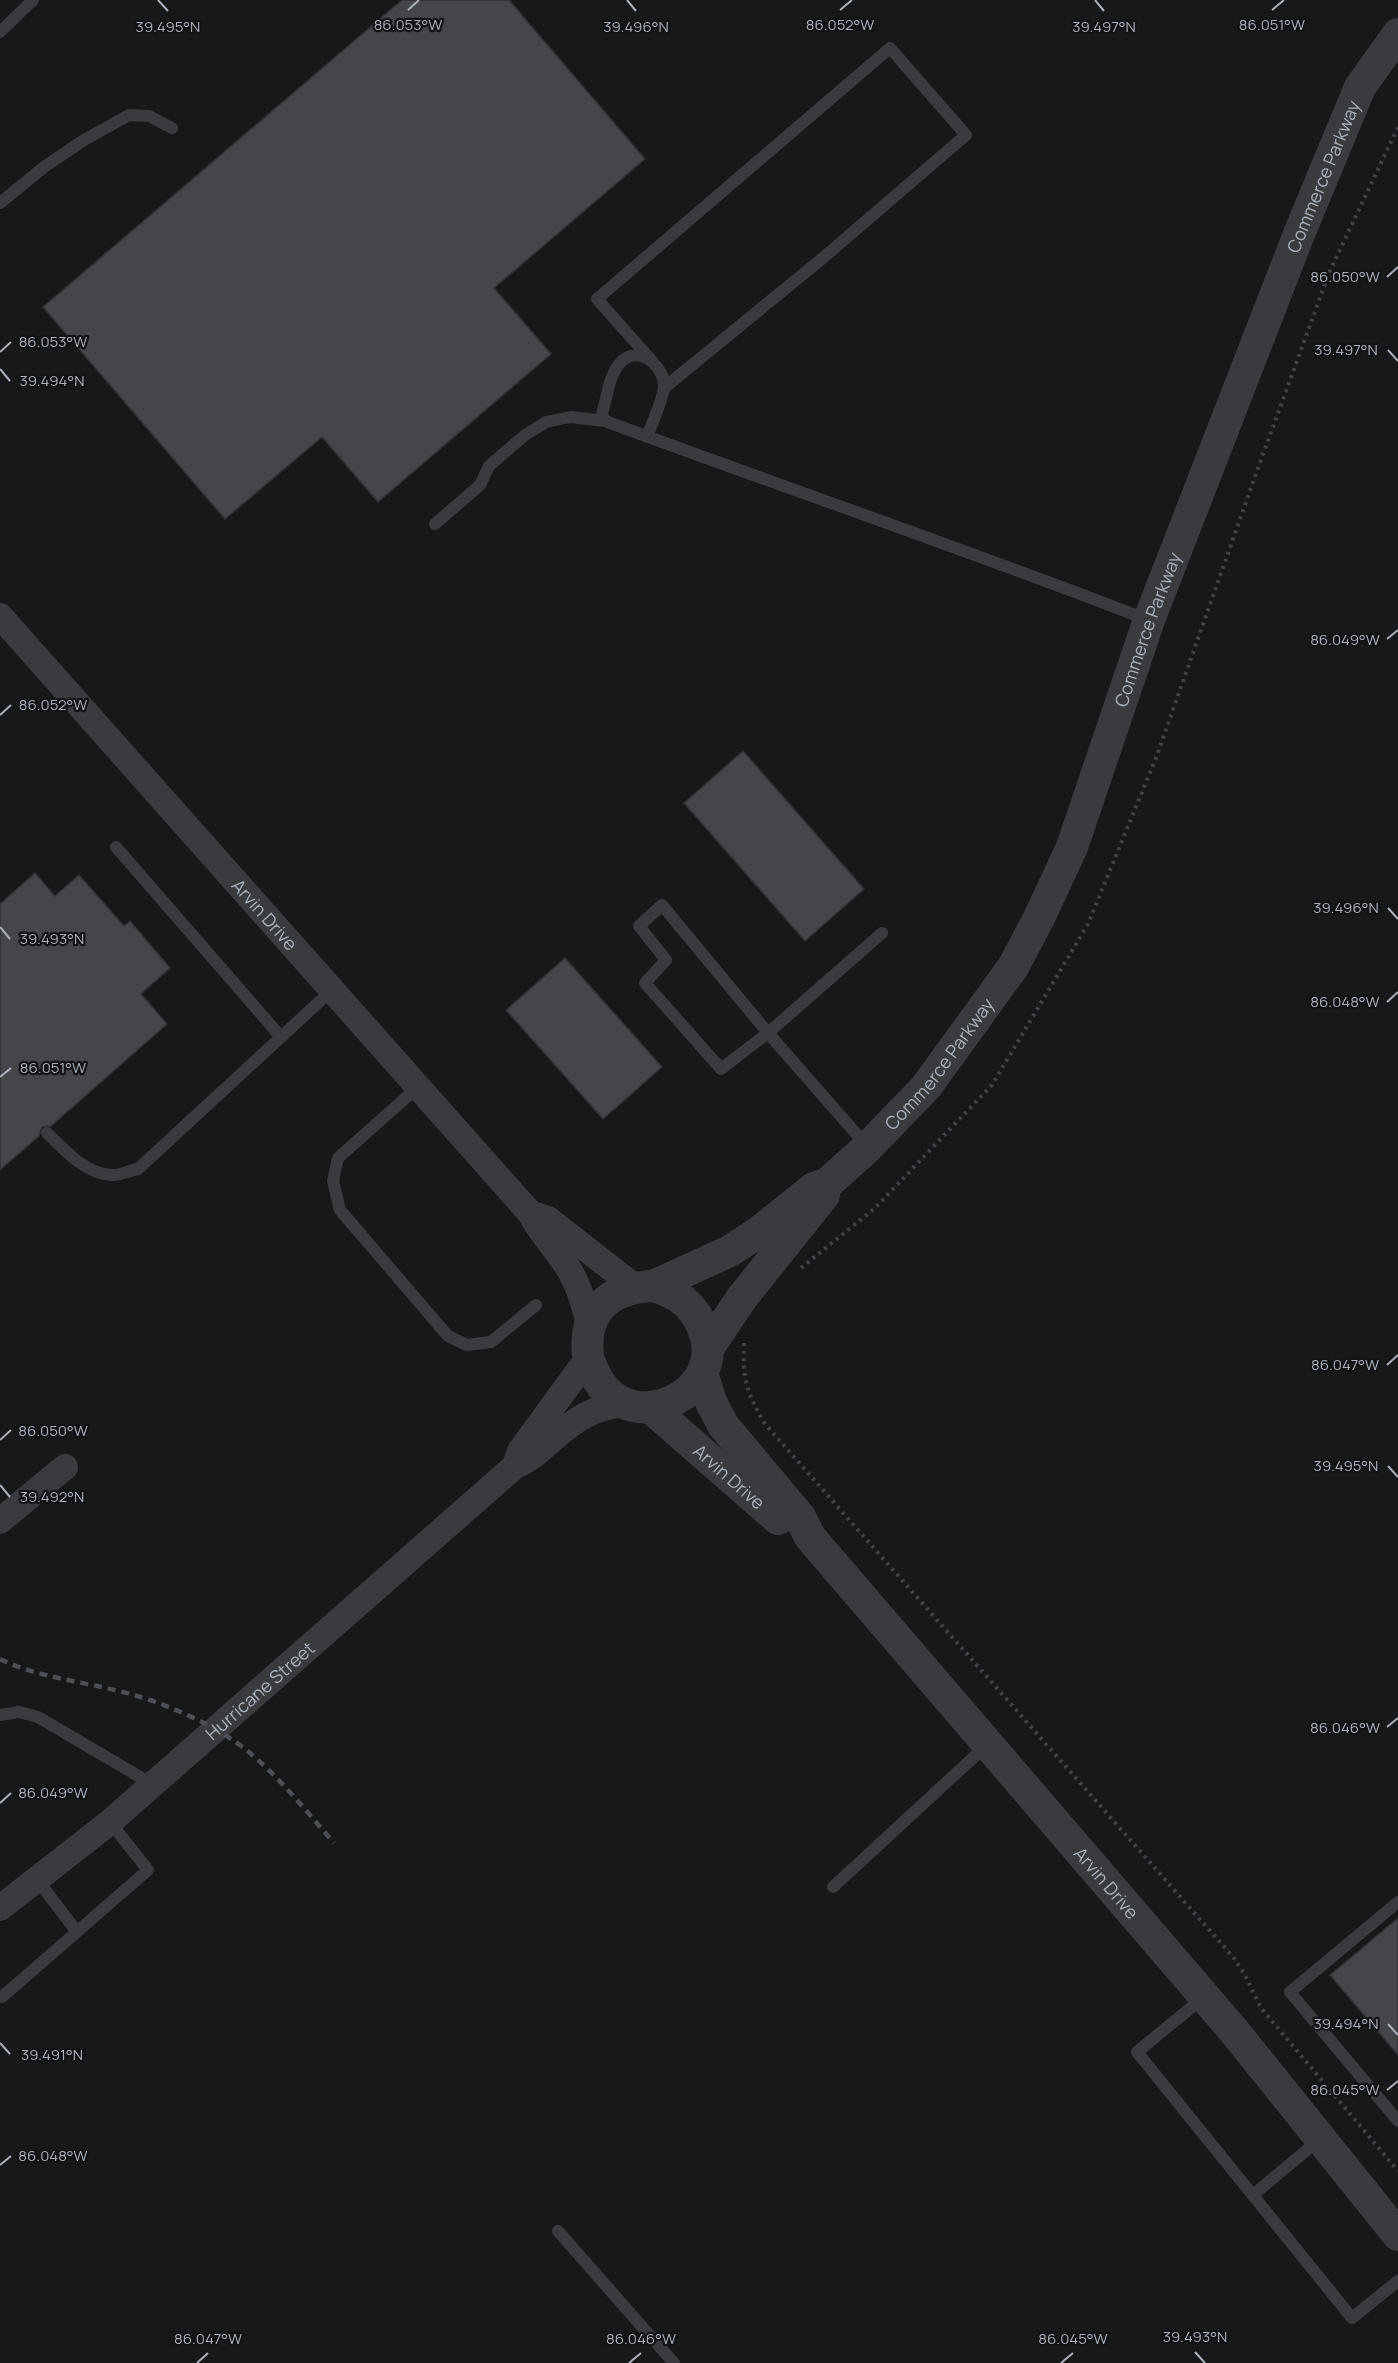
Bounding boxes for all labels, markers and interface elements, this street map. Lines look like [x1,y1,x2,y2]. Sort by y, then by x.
text: 86.053°W [374,14,442,35]
text: 86.052°W [806,14,874,35]
text: 86.051°W [1239,14,1305,35]
text: 39.495°N [136,16,200,37]
text: 39.496°N [603,16,669,37]
text: 39.497°N [1072,16,1136,37]
street label: Commerce Parkway [1281,96,1365,256]
text: 86.050°W [1310,266,1380,287]
text: 86.053°W [19,331,87,352]
text: 39.497°N [1314,339,1378,360]
text: 39.494°N [20,370,84,391]
street label: Commerce Parkway [1108,548,1186,710]
text: 86.049°W [1310,629,1380,650]
text: 86.052°W [19,694,87,715]
street label: Arvin Drive [227,874,303,955]
text: 39.496°N [1313,897,1379,918]
text: 39.493°N [20,928,84,949]
text: 86.048°W [1310,991,1380,1012]
street label: Commerce Parkway [879,992,999,1135]
text: 86.051°W [20,1057,86,1078]
text: 86.047°W [1311,1354,1379,1375]
text: 86.050°W [18,1420,88,1441]
street label: Arvin Drive [688,1439,770,1514]
text: 39.495°N [1314,1455,1378,1476]
text: 39.492°N [20,1486,84,1507]
street label: Hurricane Street [200,1636,319,1745]
text: 86.046°W [1310,1717,1380,1738]
text: 86.049°W [18,1782,88,1803]
street label: Arvin Drive [1069,1842,1144,1924]
text: 39.494°N [1314,2013,1378,2034]
text: 39.491°N [21,2044,83,2065]
text: 86.045°W [1310,2079,1380,2100]
text: 86.048°W [18,2145,88,2166]
text: 39.493°N [1163,2326,1227,2347]
text: 86.047°W [174,2328,242,2349]
text: 86.046°W [606,2328,676,2349]
text: 86.045°W [1038,2328,1108,2349]

